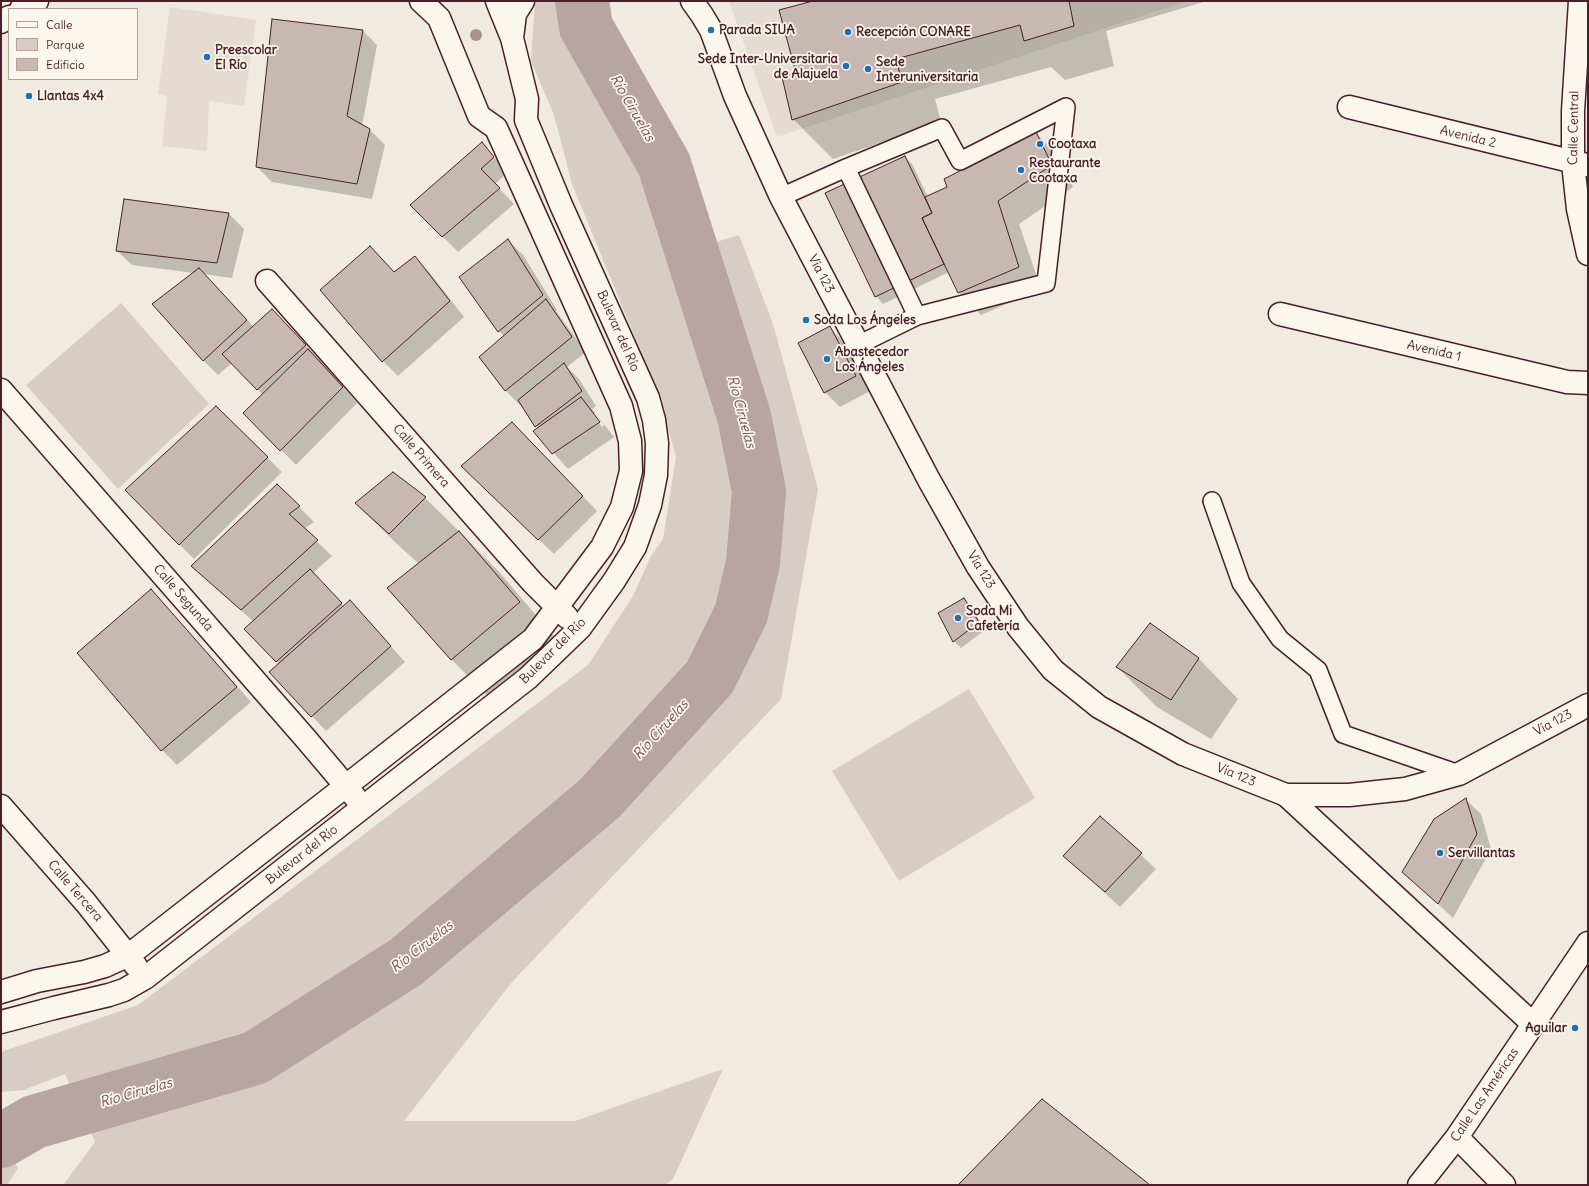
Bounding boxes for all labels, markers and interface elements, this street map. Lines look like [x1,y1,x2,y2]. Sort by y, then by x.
legend [8,8,138,80]
text: Calle [46,17,73,32]
place label: Parada SIUA [719,22,795,38]
place label: Recepción CONARE [856,24,971,40]
marker: Parada SIUA [706,25,716,35]
marker: Recepción CONARE [843,27,853,37]
text: Parque [46,37,85,52]
place label: Preescolar El Río [215,42,277,73]
place label: Sede Inter-Universitaria de Alajuela [698,51,838,82]
marker: Preescolar El Río [202,52,212,62]
place label: Sede Interuniversitaria [876,54,978,85]
text: Edificio [46,57,85,72]
marker: Sede Inter-Universitaria de Alajuela [841,61,851,71]
marker: Sede Interuniversitaria [863,64,873,74]
water label: Río Ciruelas [606,72,658,144]
place label: Llantas 4x4 [37,88,104,104]
marker: Llantas 4x4 [24,91,34,101]
street label: Calle Central [1566,91,1582,165]
street label: Avenida 2 [1438,123,1498,151]
place label: Cootaxa [1048,136,1096,152]
marker: Cootaxa [1035,139,1045,149]
place label: Restaurante Cootaxa [1029,155,1100,186]
marker: Restaurante Cootaxa [1016,165,1026,175]
street label: Vía 123 [804,252,838,296]
street label: Bulevar del Río [593,288,643,374]
place label: Soda Los Ángeles [814,312,916,328]
marker: Soda Los Ángeles [801,315,811,325]
street label: Avenida 1 [1405,337,1463,365]
place label: Abastecedor Los Ángeles [835,344,909,375]
marker: Abastecedor Los Ángeles [822,354,832,364]
water label: Río Ciruelas [723,374,759,450]
street label: Calle Primera [389,421,453,491]
street label: Vía 123 [963,548,999,592]
street label: Calle Segunda [150,561,216,635]
place label: Soda Mi Cafetería [966,603,1020,634]
marker: Soda Mi Cafetería [953,613,963,623]
street label: Bulevar del Río [517,615,589,687]
water label: Río Ciruelas [630,697,692,763]
street label: Vía 123 [1531,706,1575,740]
street label: Vía 123 [1214,760,1258,790]
street label: Bulevar del Río [263,822,341,888]
place label: Servillantas [1448,845,1515,861]
marker: Servillantas [1435,848,1445,858]
street label: Calle Tercera [44,857,106,925]
water label: Río Ciruelas [387,917,457,977]
place label: Aguilar [1525,1020,1567,1036]
marker: Aguilar [1570,1023,1580,1033]
street label: Calle Las Américas [1448,1045,1522,1145]
water label: Río Ciruelas [98,1075,174,1111]

